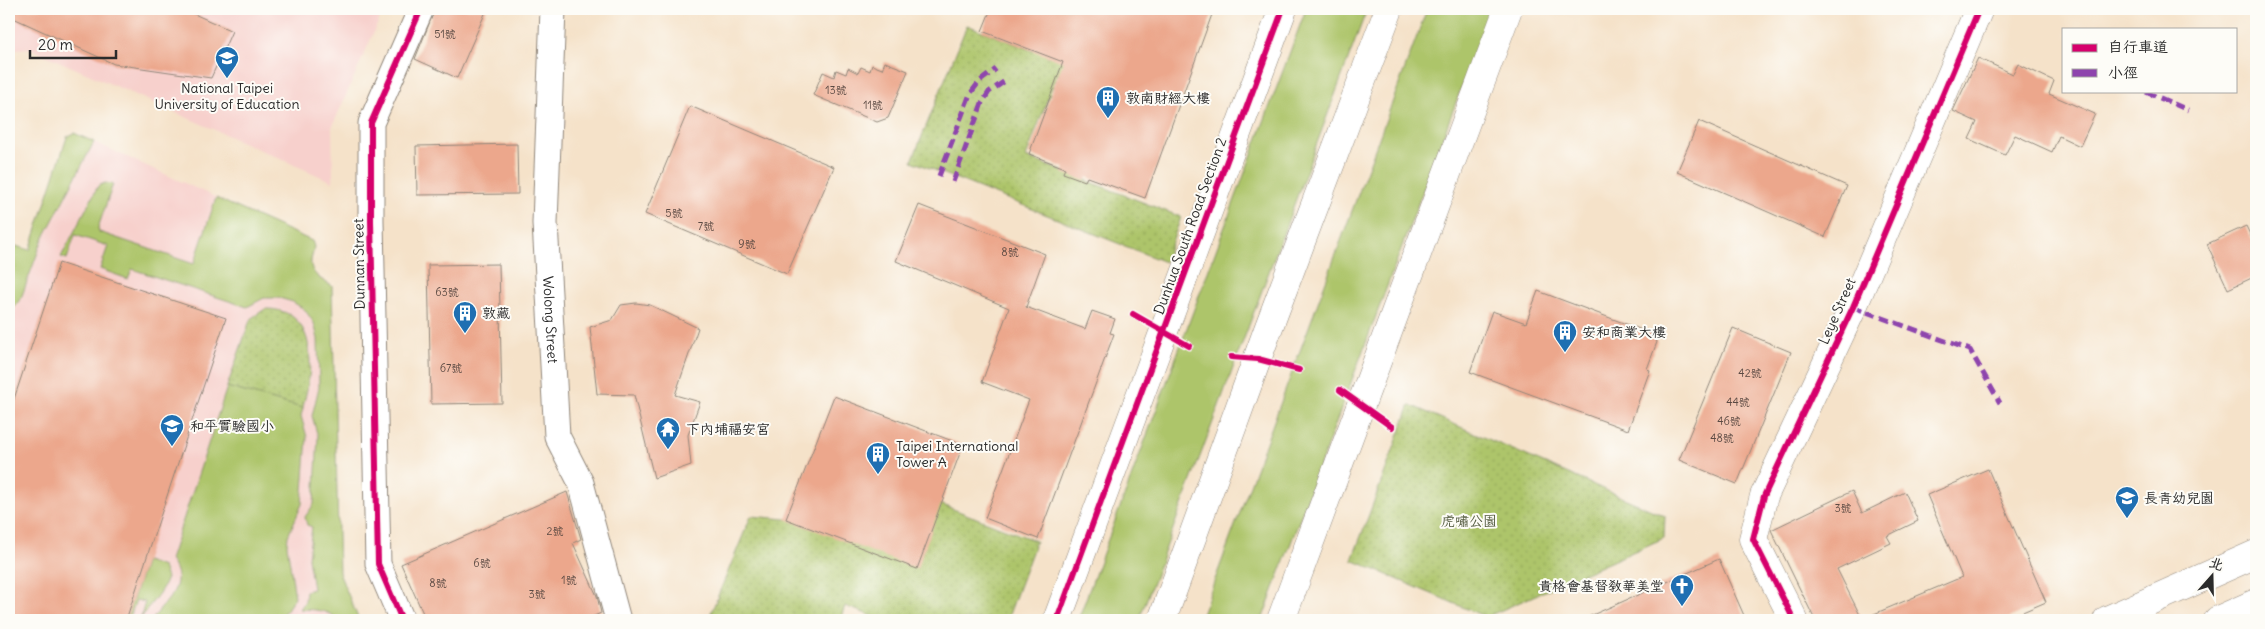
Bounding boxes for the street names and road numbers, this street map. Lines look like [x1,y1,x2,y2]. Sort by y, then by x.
street label: Dunhua South Road Section 2 [1150,135,1231,317]
street label: Dunnan Street [349,218,369,310]
street label: Wolong Street [539,275,562,364]
street label: Leye Street [1814,275,1860,347]

